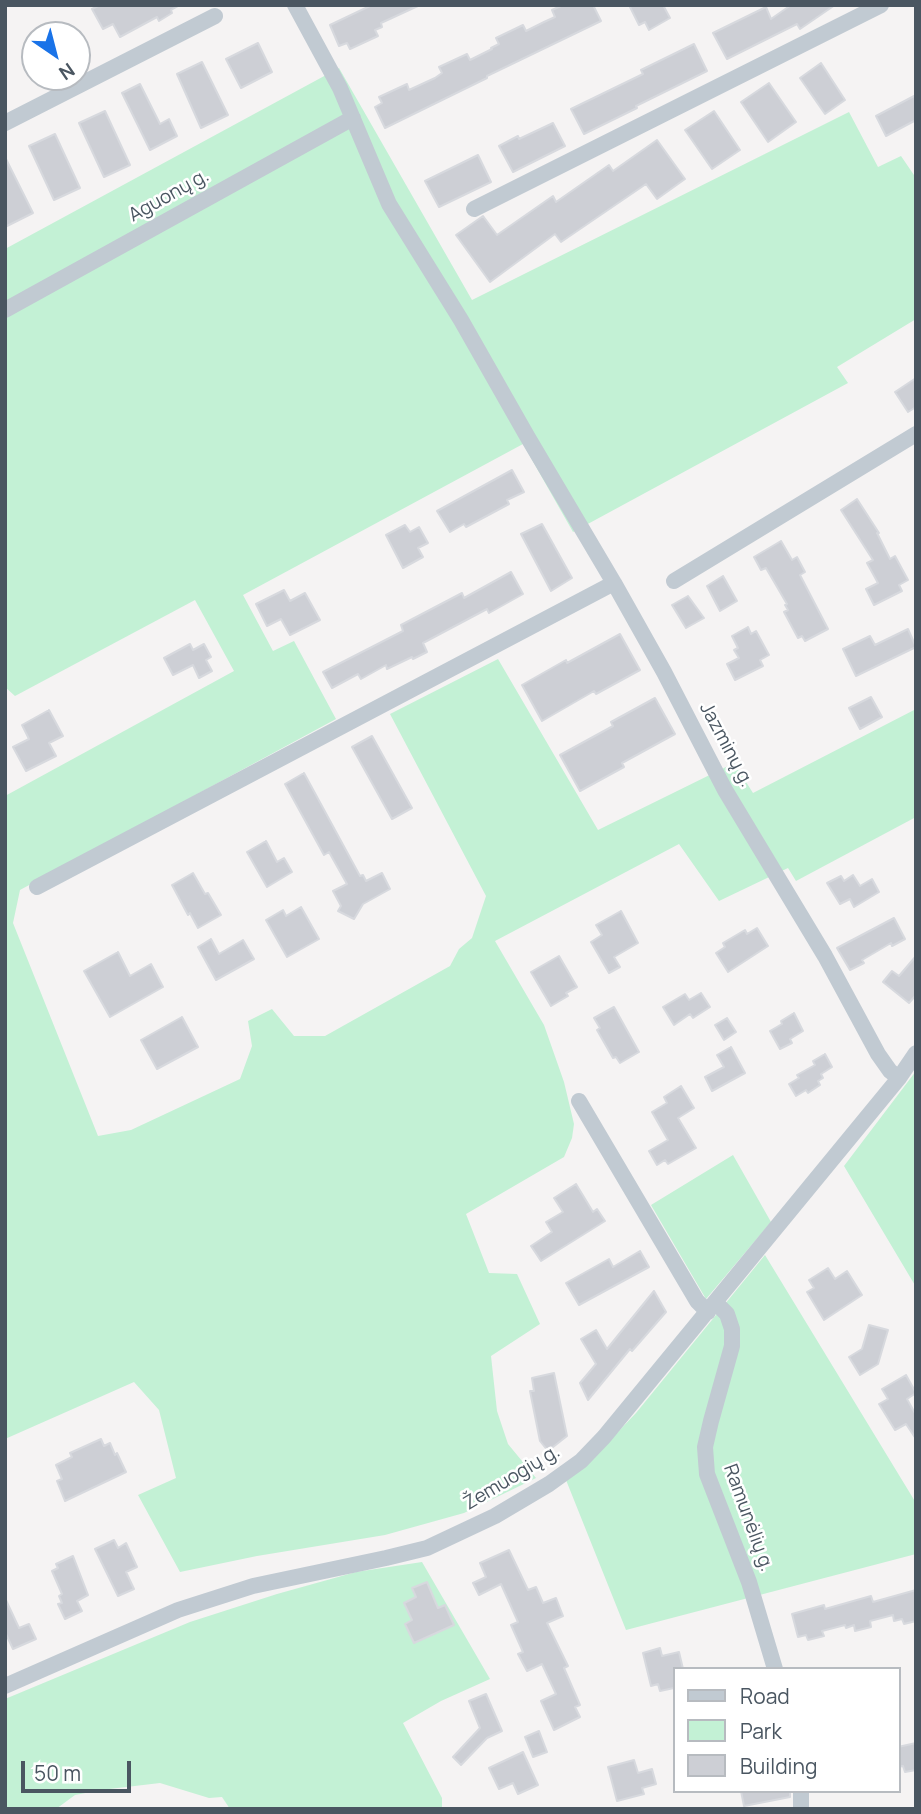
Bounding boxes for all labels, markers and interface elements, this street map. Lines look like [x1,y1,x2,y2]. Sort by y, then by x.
north arrow [21,21,91,91]
text: N [54,57,80,86]
street label: Aguonų g. [125,165,213,227]
street label: Jazminų g. [694,699,758,791]
street label: Žemuogių g. [460,1440,564,1516]
street label: Ramunėlių g. [718,1461,778,1575]
legend [673,1667,900,1793]
text: Road [740,1682,790,1710]
text: Park [740,1717,782,1745]
scale bar [24,1748,135,1792]
text: Building [740,1752,817,1780]
text: 50 m [34,1759,81,1787]

